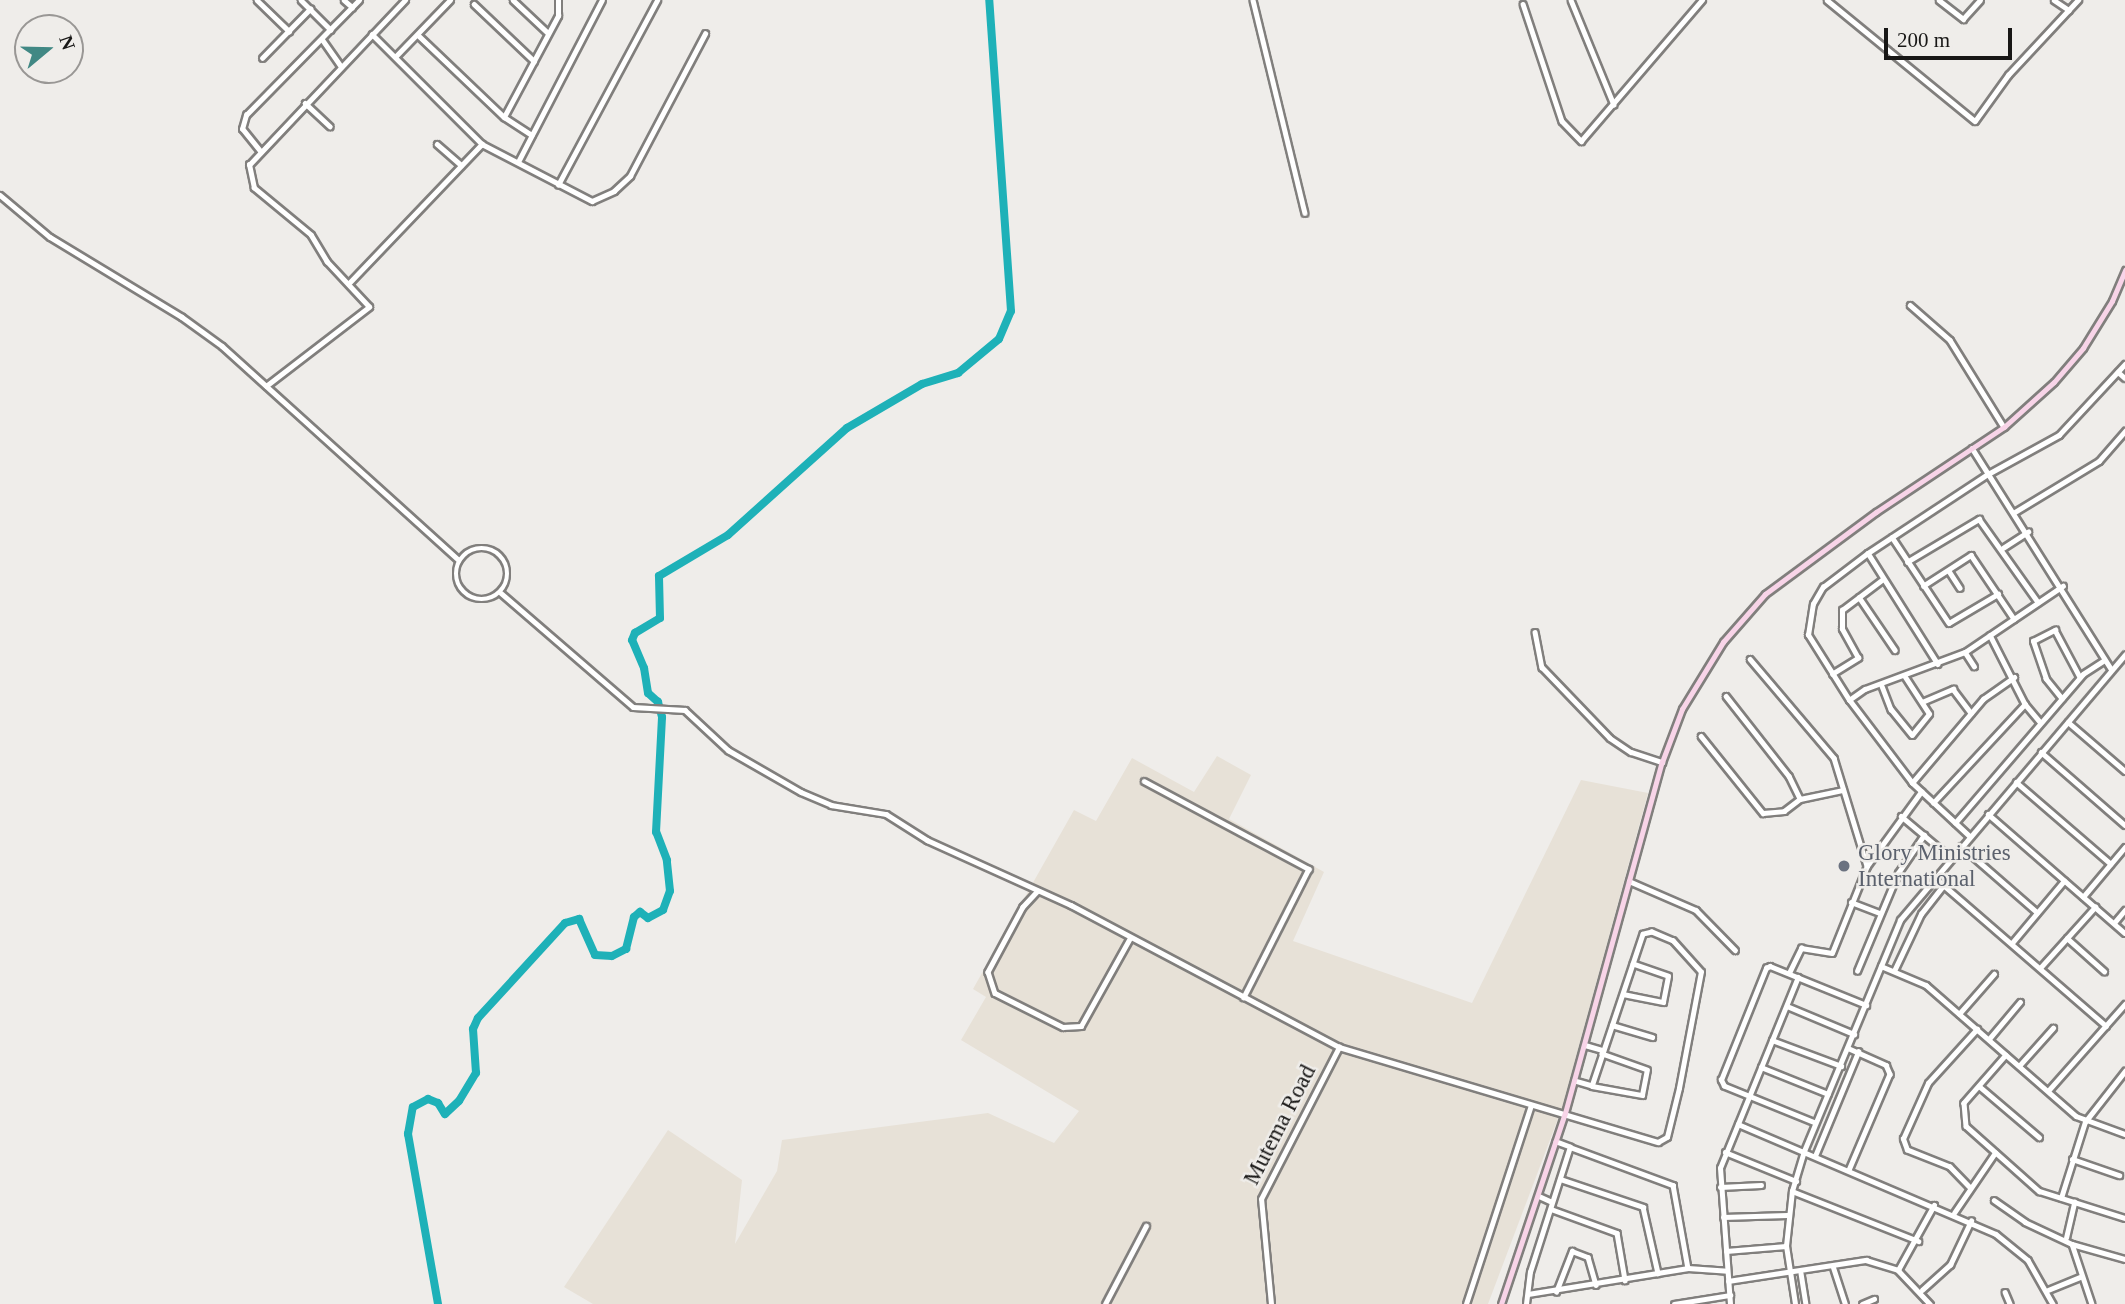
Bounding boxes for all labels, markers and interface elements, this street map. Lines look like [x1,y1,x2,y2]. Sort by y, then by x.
north arrow [14,14,84,84]
scale bar [1887,14,2015,58]
text: 200 m [1897,28,1950,52]
text: N [55,33,80,53]
place label: Glory Ministries International [1858,839,2011,893]
marker: Glory Ministries International [1836,858,1852,874]
street label: Mutema Road [1238,1060,1322,1190]

